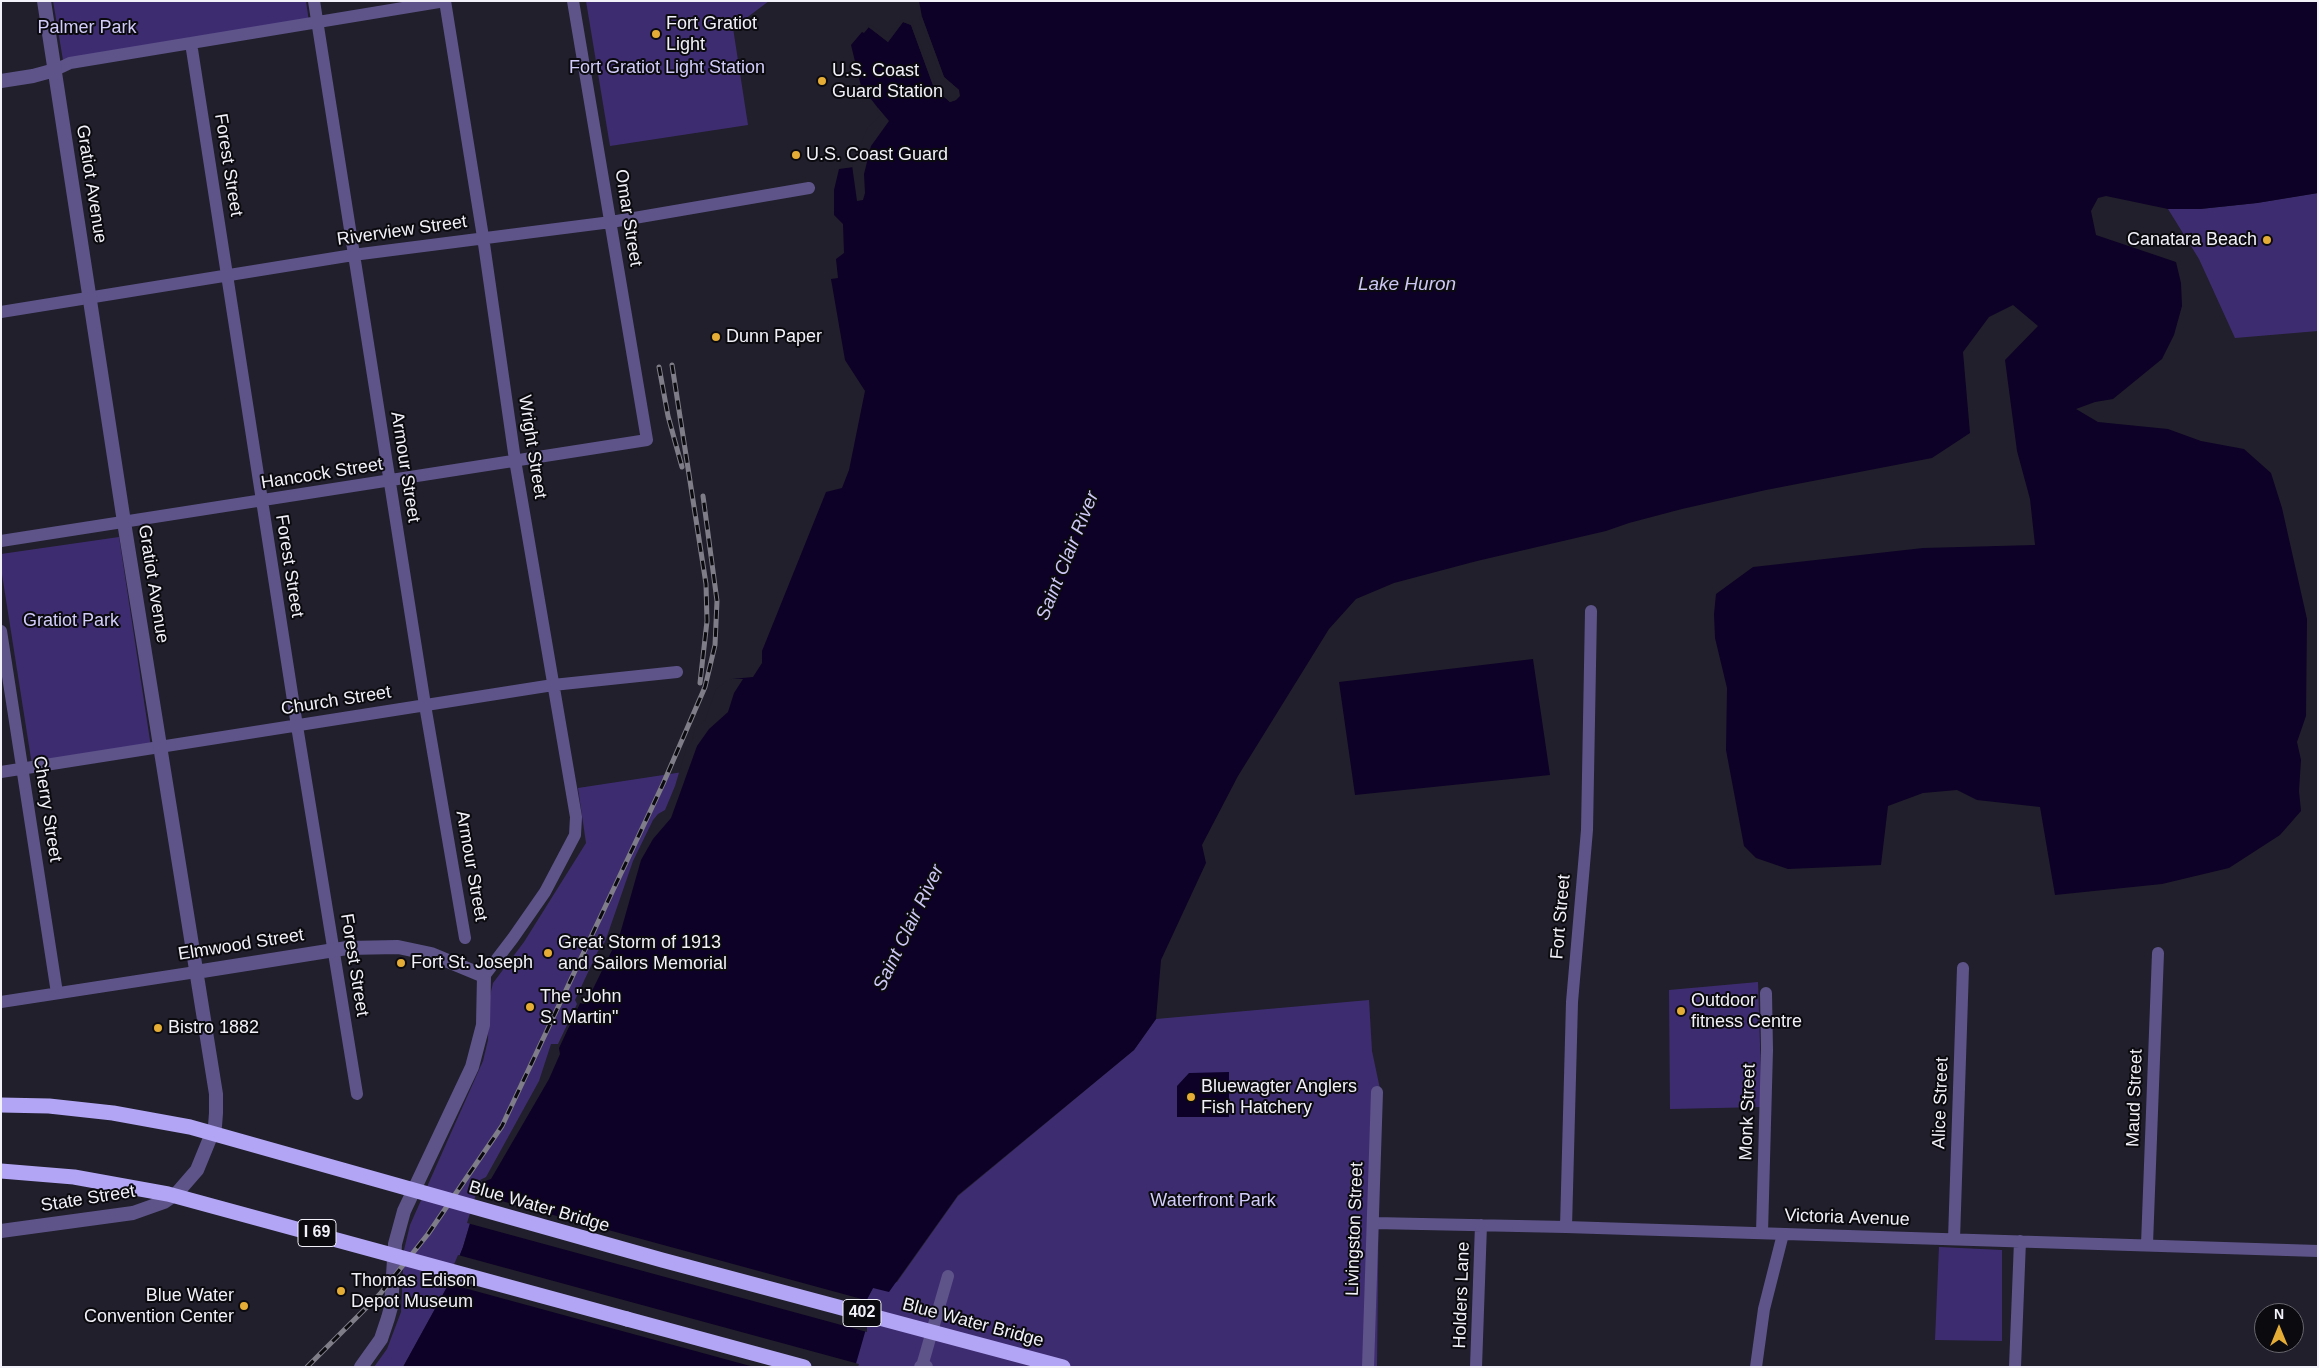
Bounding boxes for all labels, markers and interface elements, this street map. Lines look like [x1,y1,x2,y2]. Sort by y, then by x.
place label: Fort Gratiot Light [666,13,757,56]
park label: Palmer Park [37,17,137,39]
marker: Fort Gratiot Light [650,28,662,40]
park label: Fort Gratiot Light Station [569,57,765,79]
place label: U.S. Coast Guard Station [832,60,943,102]
marker: U.S. Coast Guard Station [816,75,828,87]
street label: Forest Street [209,112,247,218]
street label: Gratiot Avenue [71,123,111,245]
place label: U.S. Coast Guard [806,144,948,166]
marker: U.S. Coast Guard [790,149,802,161]
street label: Omar Street [610,168,646,268]
street label: Riverview Street [336,211,468,251]
place label: Canatara Beach [2127,229,2257,251]
marker: Canatara Beach [2261,234,2273,246]
water label: Lake Huron [1358,274,1456,296]
place label: Dunn Paper [726,326,822,348]
marker: Dunn Paper [710,331,722,343]
street label: Wright Street [513,394,551,500]
street label: Armour Street [386,410,424,524]
street label: Hancock Street [260,454,384,494]
water label: Saint Clair River [1032,488,1104,624]
street label: Forest Street [270,513,308,619]
street label: Gratiot Avenue [133,523,173,645]
park label: Gratiot Park [23,610,119,632]
street label: Church Street [279,682,393,720]
street label: Cherry Street [28,754,66,864]
street label: Armour Street [451,809,491,923]
water label: Saint Clair River [869,861,949,995]
street label: Fort Street [1547,874,1575,960]
street label: Forest Street [335,912,373,1018]
street label: Elmwood Street [177,924,305,966]
place label: Great Storm of 1913 and Sailors Memorial [558,932,727,974]
marker: Great Storm of 1913 and Sailors Memorial [542,947,554,959]
place label: Fort St. Joseph [411,952,533,974]
marker: Fort St. Joseph [395,957,407,969]
place label: The "John S. Martin" [540,986,621,1028]
place label: Outdoor fitness Centre [1691,990,1802,1032]
marker: The "John S. Martin" [524,1001,536,1013]
marker: Outdoor fitness Centre [1675,1005,1687,1017]
place label: Bistro 1882 [168,1017,259,1039]
marker: Bistro 1882 [152,1022,164,1034]
street label: Maud Street [2122,1049,2148,1147]
street label: Alice Street [1929,1057,1953,1149]
street label: Monk Street [1736,1063,1760,1161]
place label: Bluewagter Anglers Fish Hatchery [1201,1076,1357,1118]
marker: Bluewagter Anglers Fish Hatchery [1185,1091,1197,1103]
street label: Livingston Street [1342,1162,1368,1296]
street label: Blue Water Bridge [466,1177,612,1237]
street label: State Street [39,1181,137,1217]
park label: Waterfront Park [1150,1190,1276,1212]
street label: Victoria Avenue [1784,1205,1910,1231]
road number: I 69 [298,1220,336,1246]
street label: Holders Lane [1449,1241,1475,1349]
place label: Thomas Edison Depot Museum [351,1270,476,1312]
place label: Blue Water Convention Center [84,1285,234,1328]
marker: Thomas Edison Depot Museum [335,1285,347,1297]
street label: Blue Water Bridge [900,1294,1046,1352]
marker: Blue Water Convention Center [238,1300,250,1312]
road number: 402 [843,1300,881,1326]
north arrow [2254,1303,2304,1353]
text: N [2274,1306,2284,1322]

